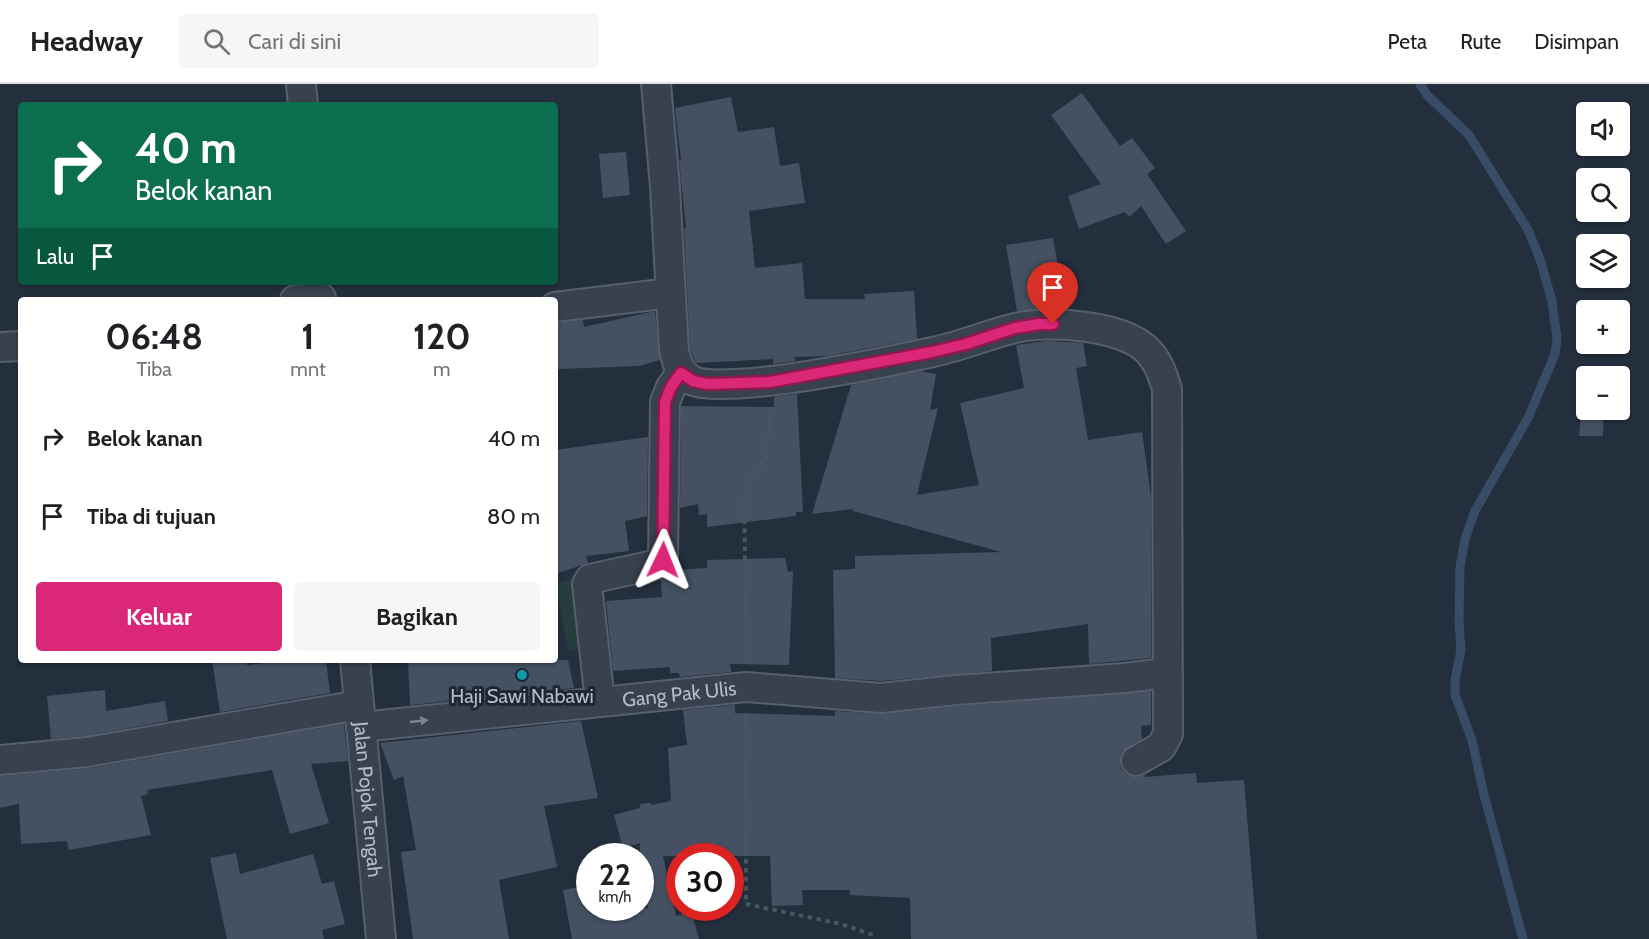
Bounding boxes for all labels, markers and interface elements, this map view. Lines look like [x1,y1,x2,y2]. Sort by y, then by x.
search box [179,14,599,68]
text: Headway [30,24,143,58]
icon: search [200,25,233,58]
text: Cari di sini [248,28,341,55]
text: Peta [1388,29,1427,54]
text: Rute [1460,29,1501,54]
text: Disimpan [1534,29,1619,54]
map controls [1576,102,1630,420]
button: sound [1576,102,1630,156]
text: 40 m [135,122,237,174]
icon: right [36,126,114,204]
button: search [1576,168,1630,222]
text: Belok kanan [135,174,272,207]
button: layers [1576,234,1630,288]
icon: arrive [86,240,119,273]
text: Lalu [36,243,74,270]
pin [1027,262,1078,324]
icon: arrive [1036,271,1069,304]
button: + [1576,300,1630,354]
text: 06:48 [105,314,203,358]
text: 1 [301,314,315,358]
text: 120 [413,314,471,358]
text: Tiba [136,357,172,381]
text: mnt [290,357,326,381]
text: m [433,357,451,381]
button: − [1576,366,1630,420]
icon: right [36,422,69,455]
text: Belok kanan [87,425,203,452]
text: 40 m [488,425,540,452]
icon: arrive [36,500,69,533]
text: Tiba di tujuan [87,503,216,530]
text: 80 m [487,503,540,530]
position arrow [631,528,695,592]
button: Keluar [36,582,282,651]
button: Bagikan [294,582,540,651]
marker: Haji Sawi Nabawi [515,668,529,682]
street label: Gang Pak Ulis [621,676,737,712]
place label: Haji Sawi Nabawi [450,684,594,708]
one-way arrow [410,716,429,726]
street label: Jalan Pojok Tengah [349,719,387,878]
speed limit sign: 30 [666,843,744,921]
text: 22 [599,856,631,893]
text: km/h [599,888,631,906]

